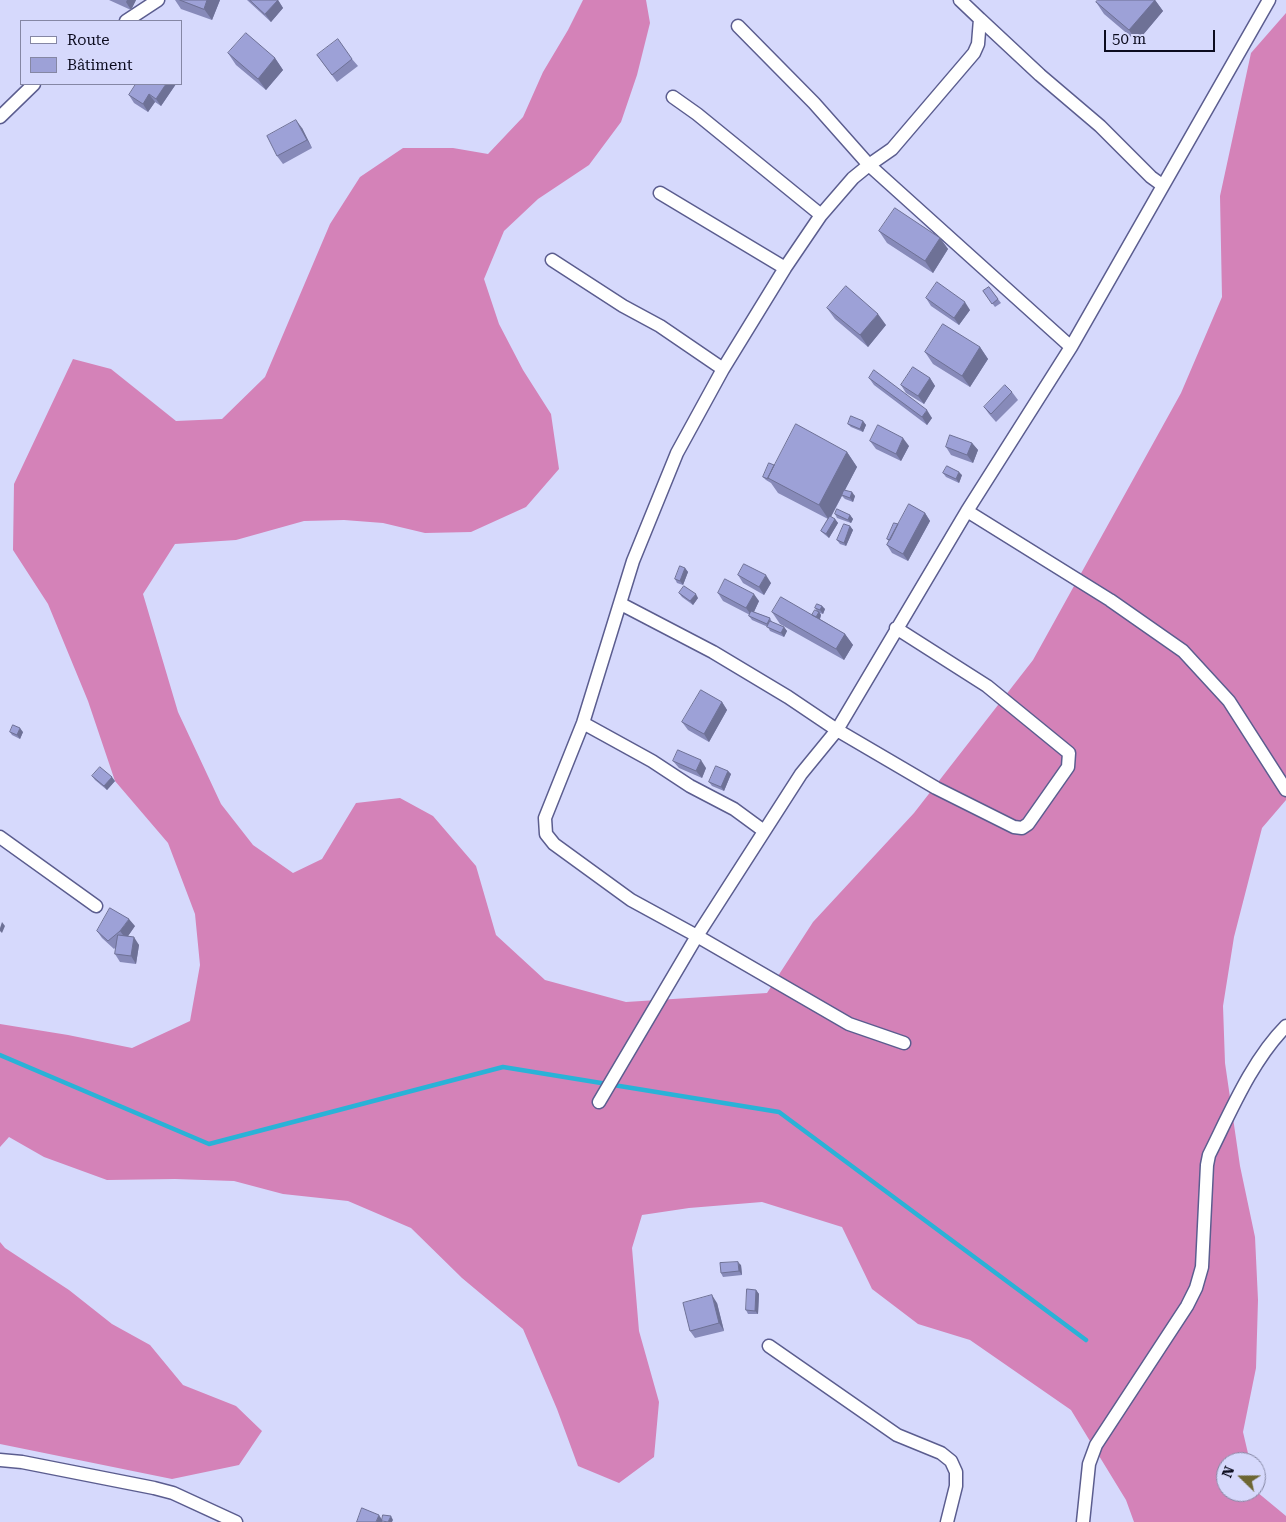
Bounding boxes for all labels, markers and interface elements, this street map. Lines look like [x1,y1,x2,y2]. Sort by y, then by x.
legend [20,20,182,85]
scale bar [1106,20,1217,52]
text: 50 m [1112,30,1146,48]
text: Route [67,31,109,49]
text: Bâtiment [67,56,133,74]
north arrow [1216,1452,1266,1502]
text: N [1219,1464,1237,1480]

